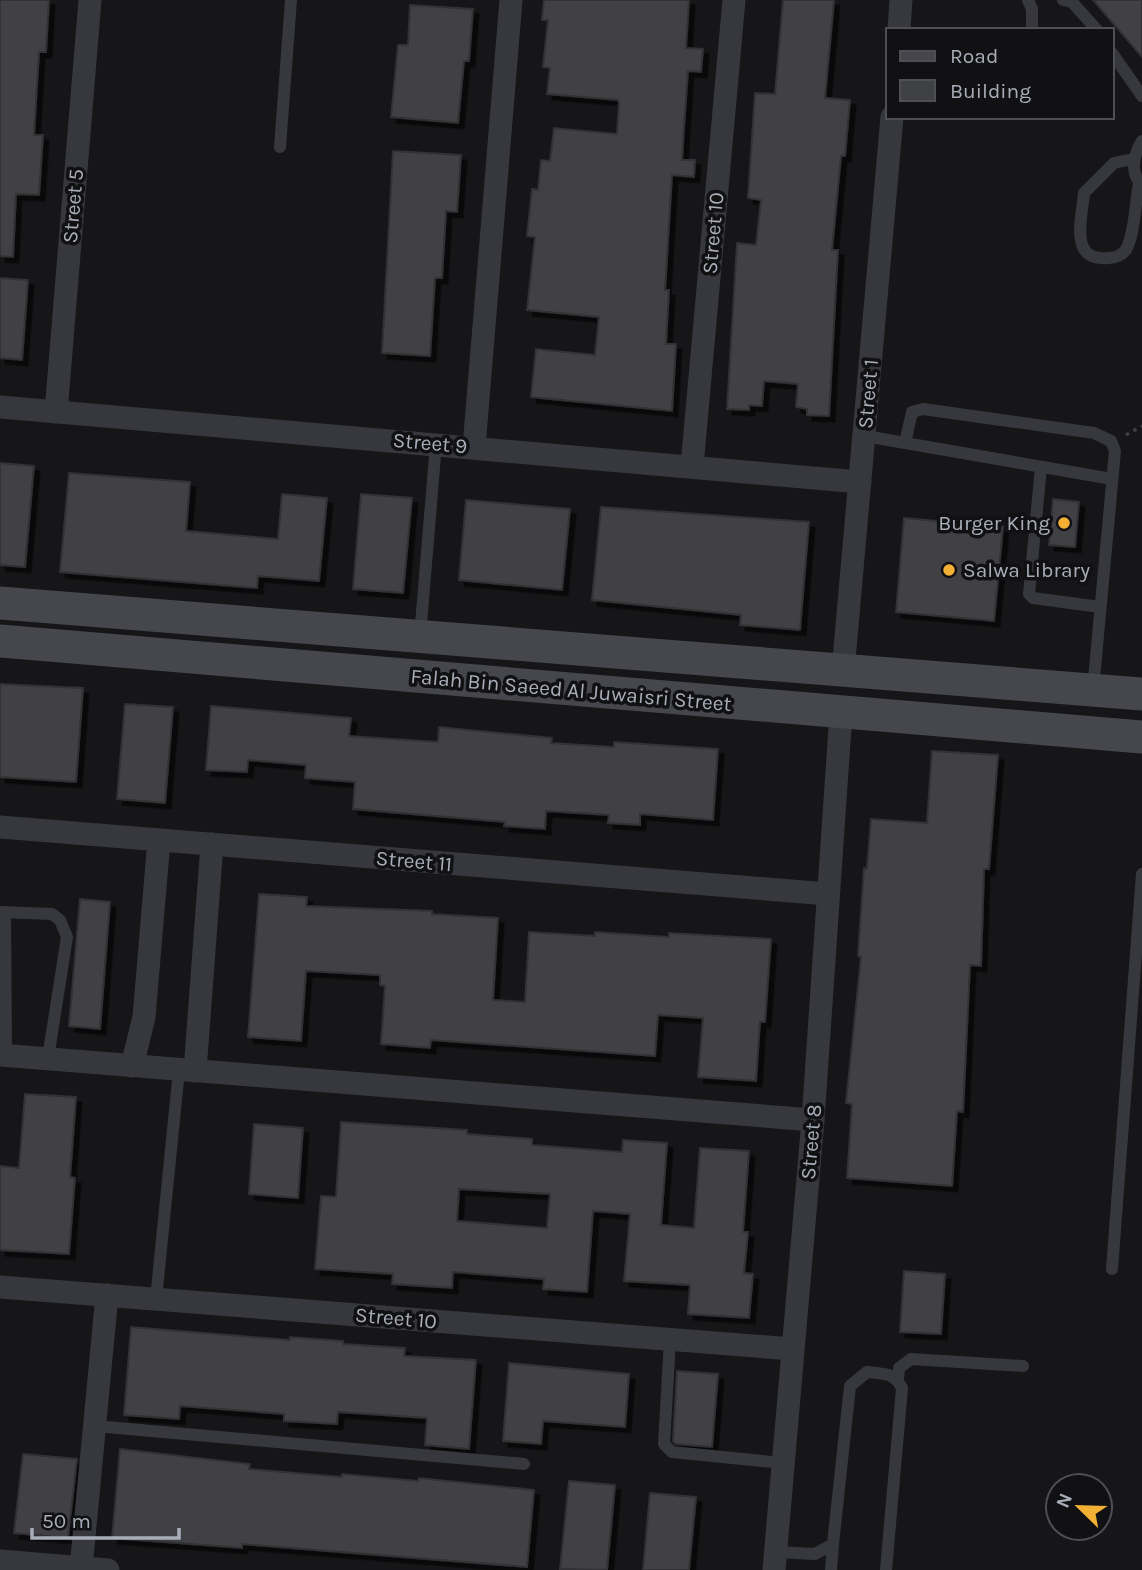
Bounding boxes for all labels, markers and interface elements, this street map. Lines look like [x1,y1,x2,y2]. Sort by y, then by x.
legend [886,28,1114,119]
text: Road [950,44,998,68]
text: Building [950,79,1031,103]
street label: Street 5 [58,168,88,244]
street label: Street 10 [697,191,729,275]
street label: Street 1 [853,358,883,430]
street label: Street 9 [392,428,468,458]
place label: Burger King [938,511,1050,535]
marker: Burger King [1056,515,1072,531]
place label: Salwa Library [963,558,1090,582]
marker: Salwa Library [941,562,957,578]
street label: Falah Bin Saeed Al Juwaisri Street [410,664,733,716]
street label: Street 11 [375,846,453,876]
street label: Street 8 [796,1103,826,1181]
street label: Street 10 [354,1302,438,1334]
north arrow [1044,1472,1114,1542]
text: N [1051,1490,1077,1511]
scale bar [32,1496,178,1540]
text: 50 m [42,1509,91,1533]

